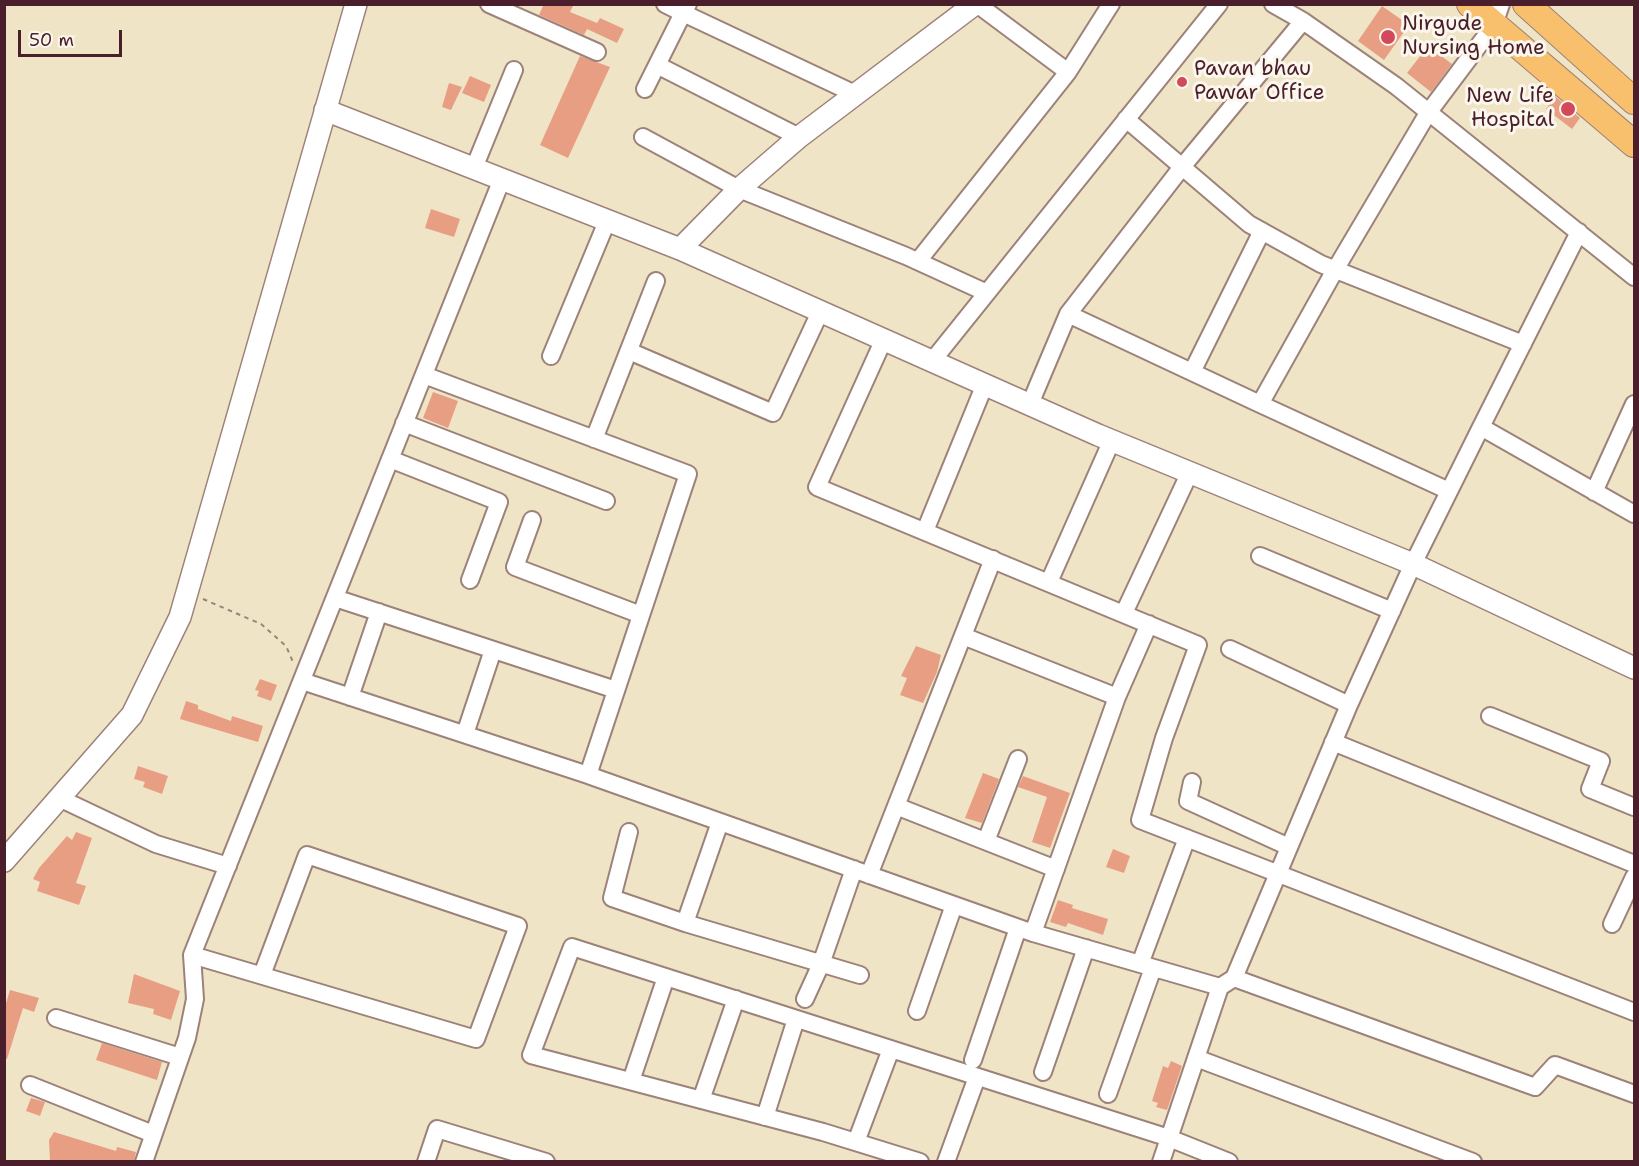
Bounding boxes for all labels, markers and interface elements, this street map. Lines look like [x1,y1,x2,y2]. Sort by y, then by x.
place label: Nirgude Nursing Home [1402,12,1545,62]
scale bar [21,18,124,56]
text: 50 m [29,28,74,52]
marker: Nirgude Nursing Home [1379,28,1397,46]
place label: Pavan bhau Pawar Office [1194,57,1325,107]
marker: Pavan bhau Pawar Office [1175,75,1189,89]
place label: New Life Hospital [1466,84,1554,134]
marker: New Life Hospital [1559,100,1577,118]

